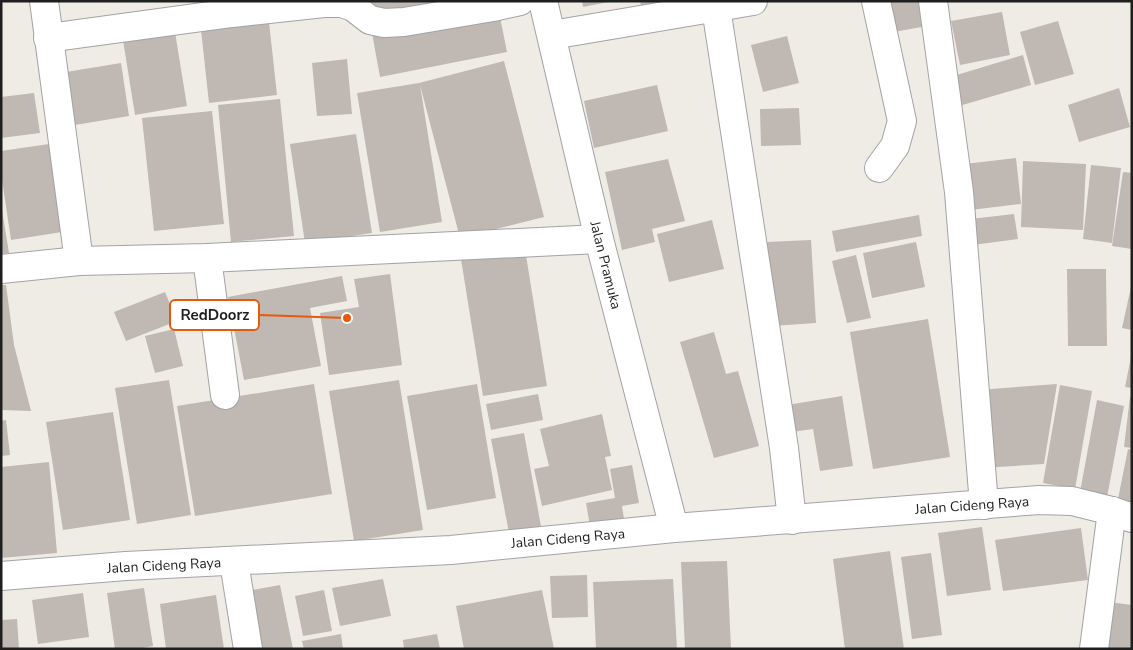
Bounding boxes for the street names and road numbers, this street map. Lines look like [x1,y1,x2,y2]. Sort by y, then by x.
street label: Jalan Pramuka [585,218,626,311]
street label: Jalan Cideng Raya [913,492,1030,519]
street label: Jalan Cideng Raya [509,524,626,553]
street label: Jalan Cideng Raya [105,553,222,578]

